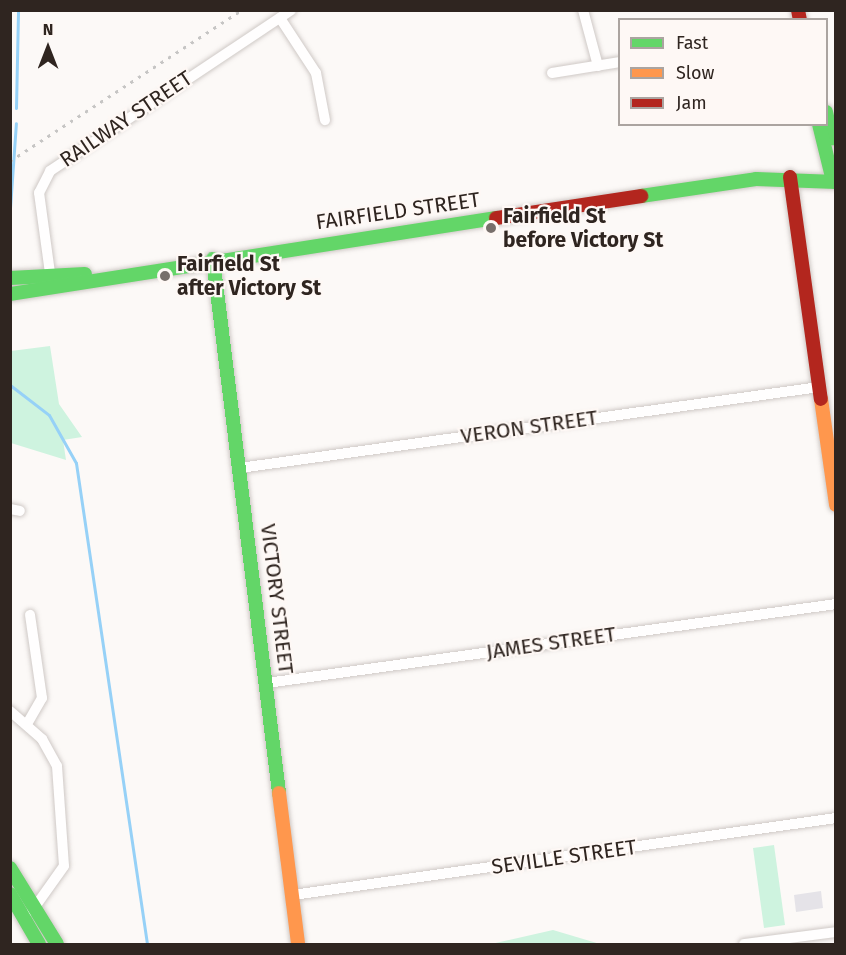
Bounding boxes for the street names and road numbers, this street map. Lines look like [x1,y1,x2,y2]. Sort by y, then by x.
street label: RAILWAY STREET [55,66,197,172]
street label: FAIRFIELD STREET [314,187,482,235]
street label: VERON STREET [459,405,599,449]
street label: VICTORY STREET [255,522,299,676]
street label: JAMES STREET [485,621,617,665]
street label: SEVILLE STREET [490,834,638,880]

